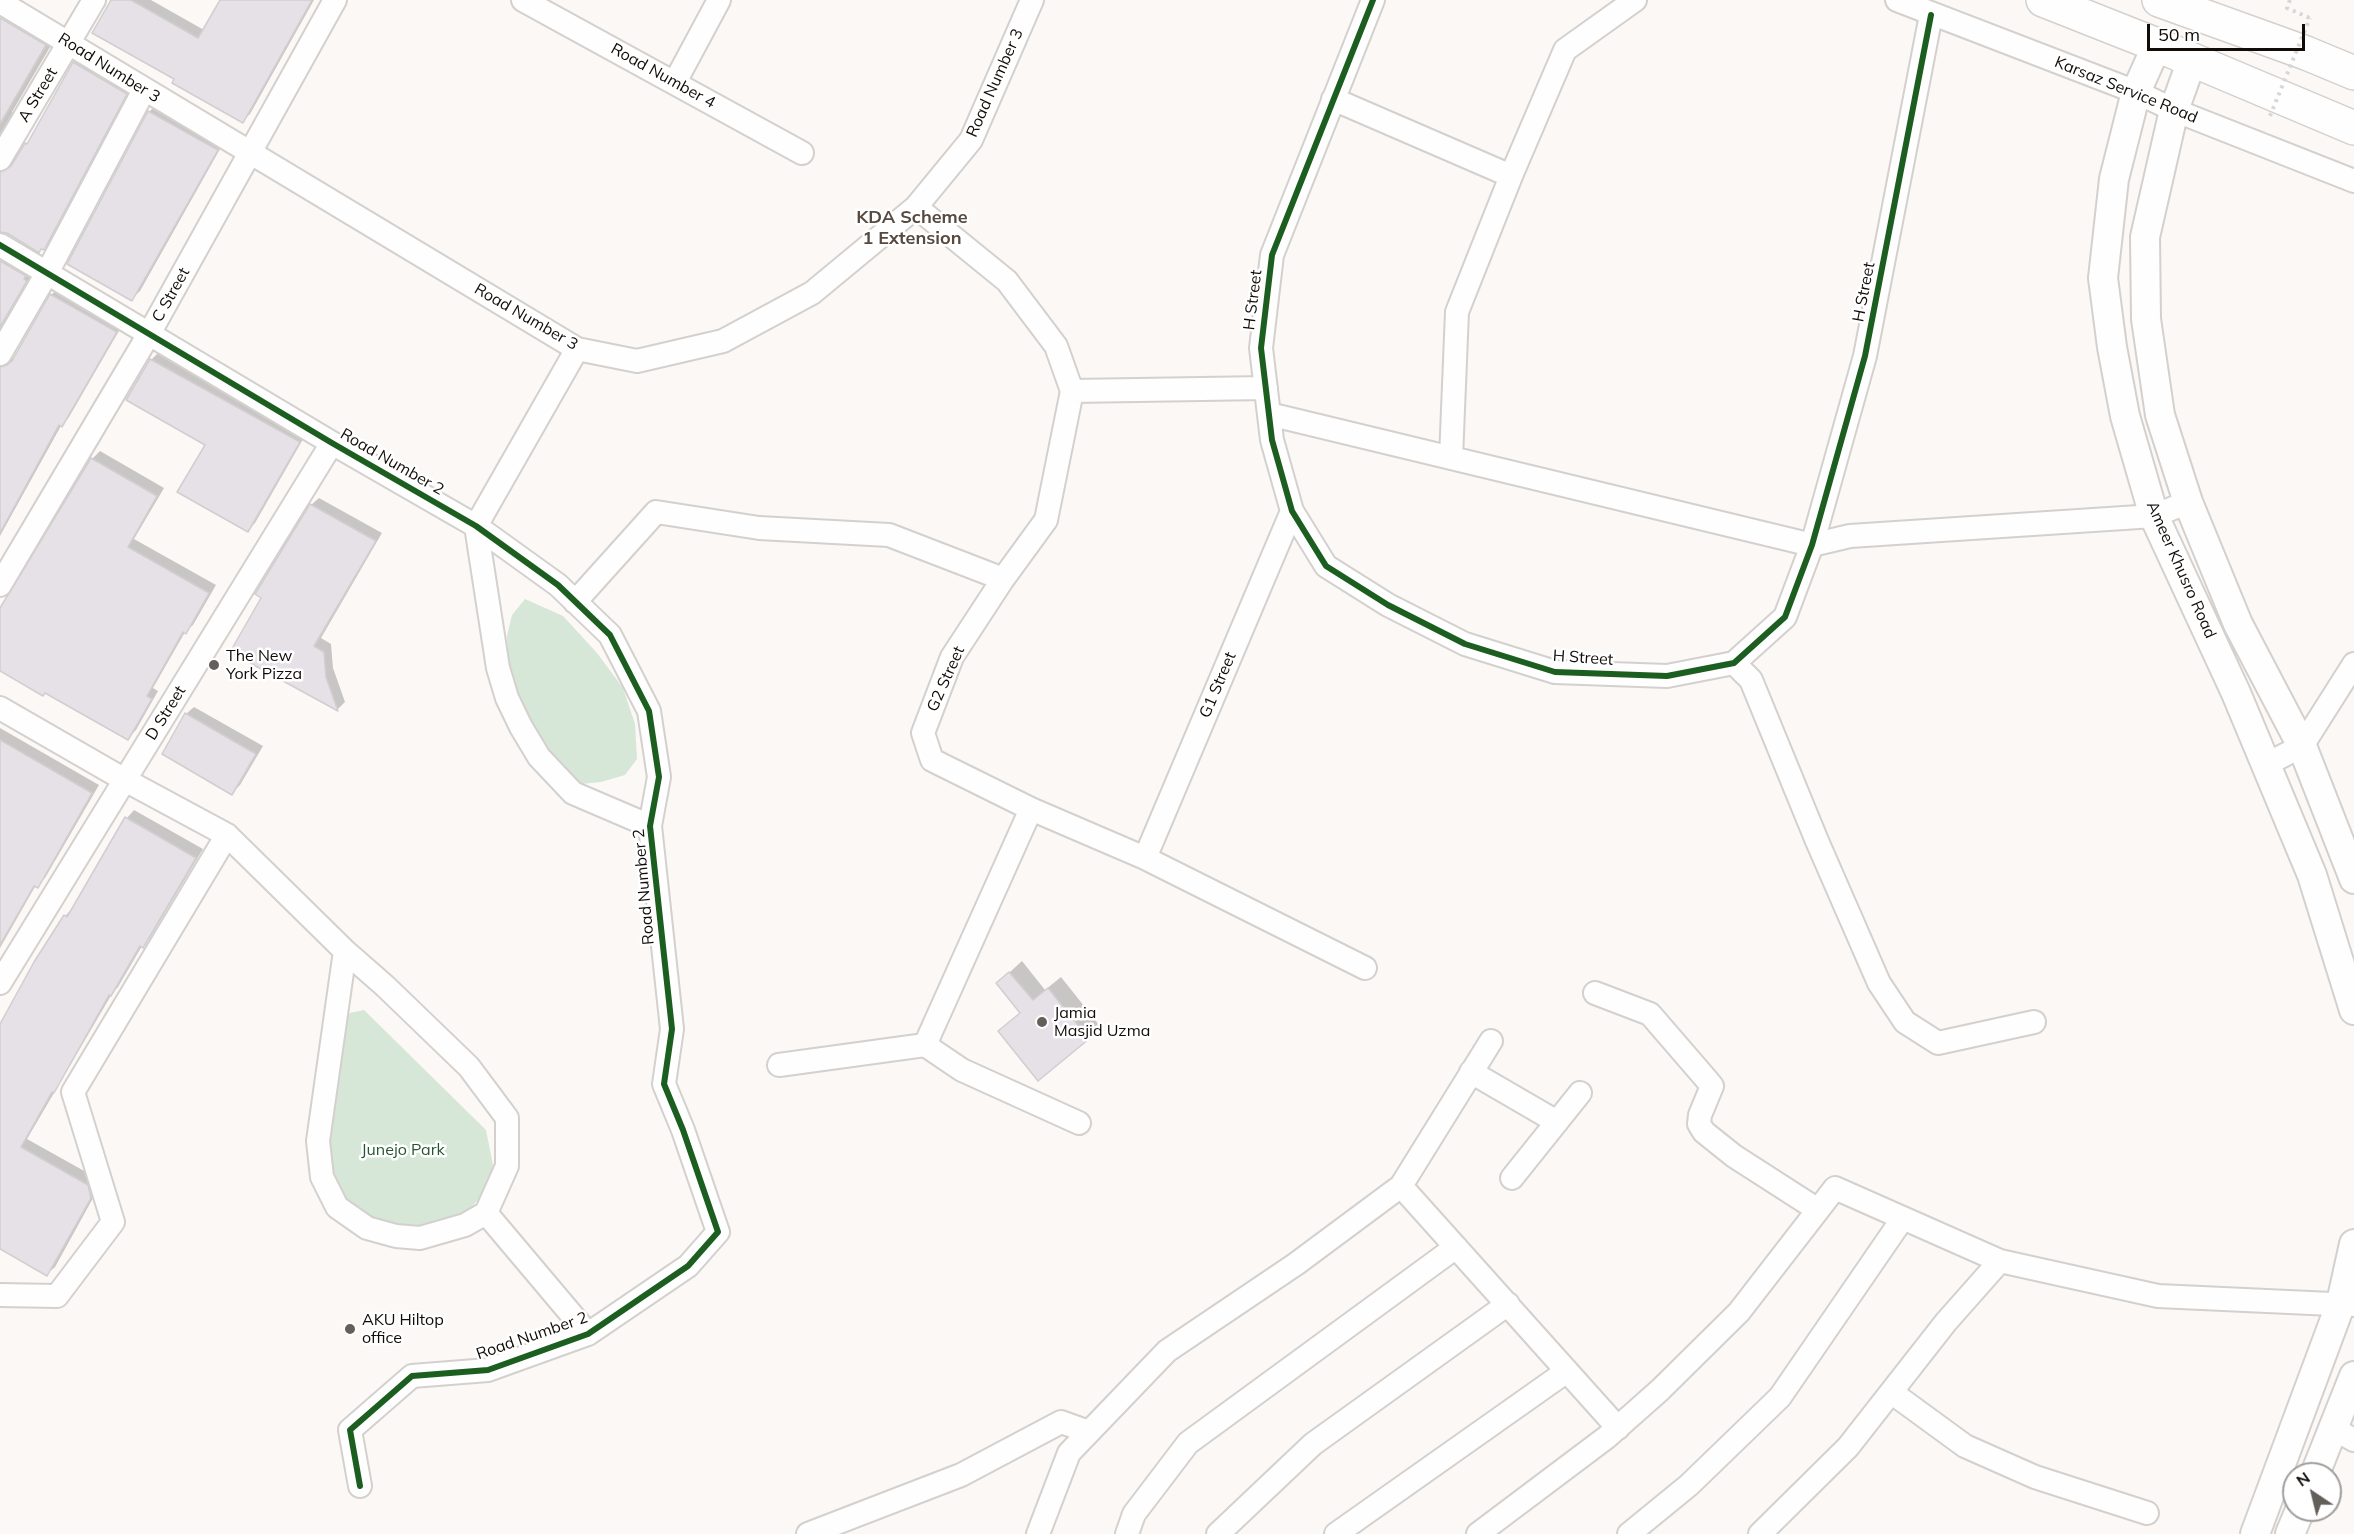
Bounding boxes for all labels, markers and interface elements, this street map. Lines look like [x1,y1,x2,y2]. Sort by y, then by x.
scale bar [2150,12,2308,50]
text: 50 m [2158,23,2200,46]
street label: Road Number 3 [963,26,1027,140]
street label: Road Number 3 [55,29,163,107]
street label: Road Number 4 [607,39,719,113]
street label: Karsaz Service Road [2052,53,2200,127]
street label: A Street [14,64,62,126]
district label: KDA Scheme 1 Extension [856,207,968,250]
street label: H Street [1849,260,1879,324]
street label: C Street [148,264,194,326]
street label: H Street [1240,269,1266,331]
street label: Road Number 3 [471,280,581,354]
street label: Road Number 2 [337,425,447,499]
street label: Ameer Khusro Road [2142,498,2220,642]
street label: G2 Street [923,643,969,715]
place label: The New York Pizza [226,646,302,684]
street label: H Street [1552,646,1614,670]
street label: G1 Street [1196,649,1240,721]
marker: The New York Pizza [207,658,221,672]
street label: D Street [142,682,190,744]
street label: Road Number 2 [629,828,659,946]
place label: Jamia Masjid Uzma [1054,1003,1150,1041]
marker: Jamia Masjid Uzma [1035,1015,1049,1029]
park label: Junejo Park [361,1140,445,1160]
street label: Road Number 2 [474,1308,590,1364]
place label: AKU Hiltop office [362,1310,444,1348]
marker: AKU Hiltop office [343,1322,357,1336]
north arrow [2282,1462,2342,1522]
text: N [2292,1467,2314,1491]

